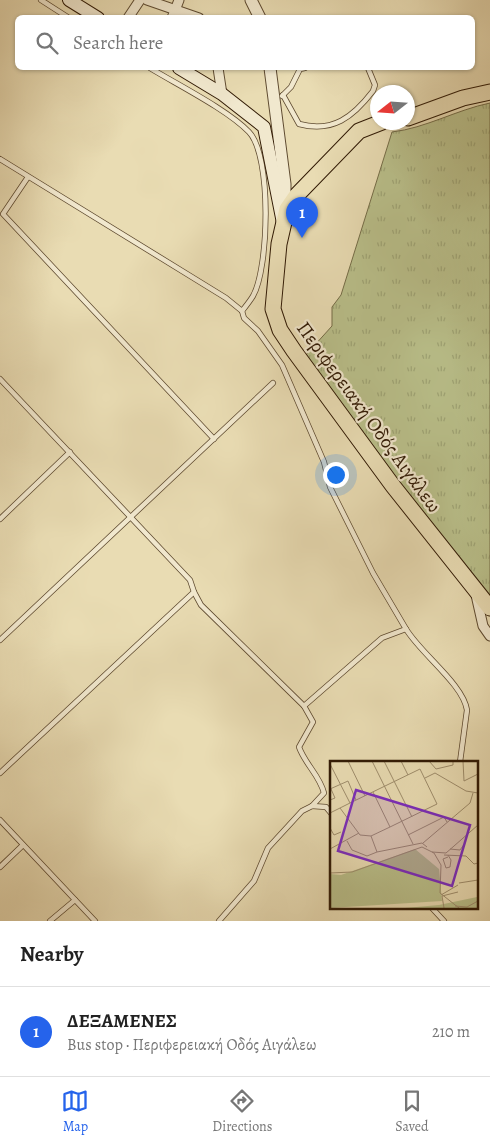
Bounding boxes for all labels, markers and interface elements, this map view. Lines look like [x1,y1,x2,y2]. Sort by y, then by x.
search box [15,15,475,70]
icon: search [33,29,61,57]
text: Search here [73,30,163,56]
north arrow [370,85,415,130]
pin: 1 [286,197,318,238]
street label: Περιφερειακή Οδός Αιγάλεω [290,316,448,518]
your location [323,462,349,488]
inset map [330,761,478,908]
text: Nearby [20,940,83,968]
text: ΔΕΞΑΜΕΝΕΣ [67,1008,177,1034]
text: 1 [33,1021,39,1043]
text: 210 m [432,1021,470,1043]
text: Bus stop · Περιφερειακή Οδός Αιγάλεω [67,1034,317,1056]
tab: Map [61,1087,89,1136]
tab: Directions [212,1087,272,1136]
tab: Saved [395,1087,429,1136]

